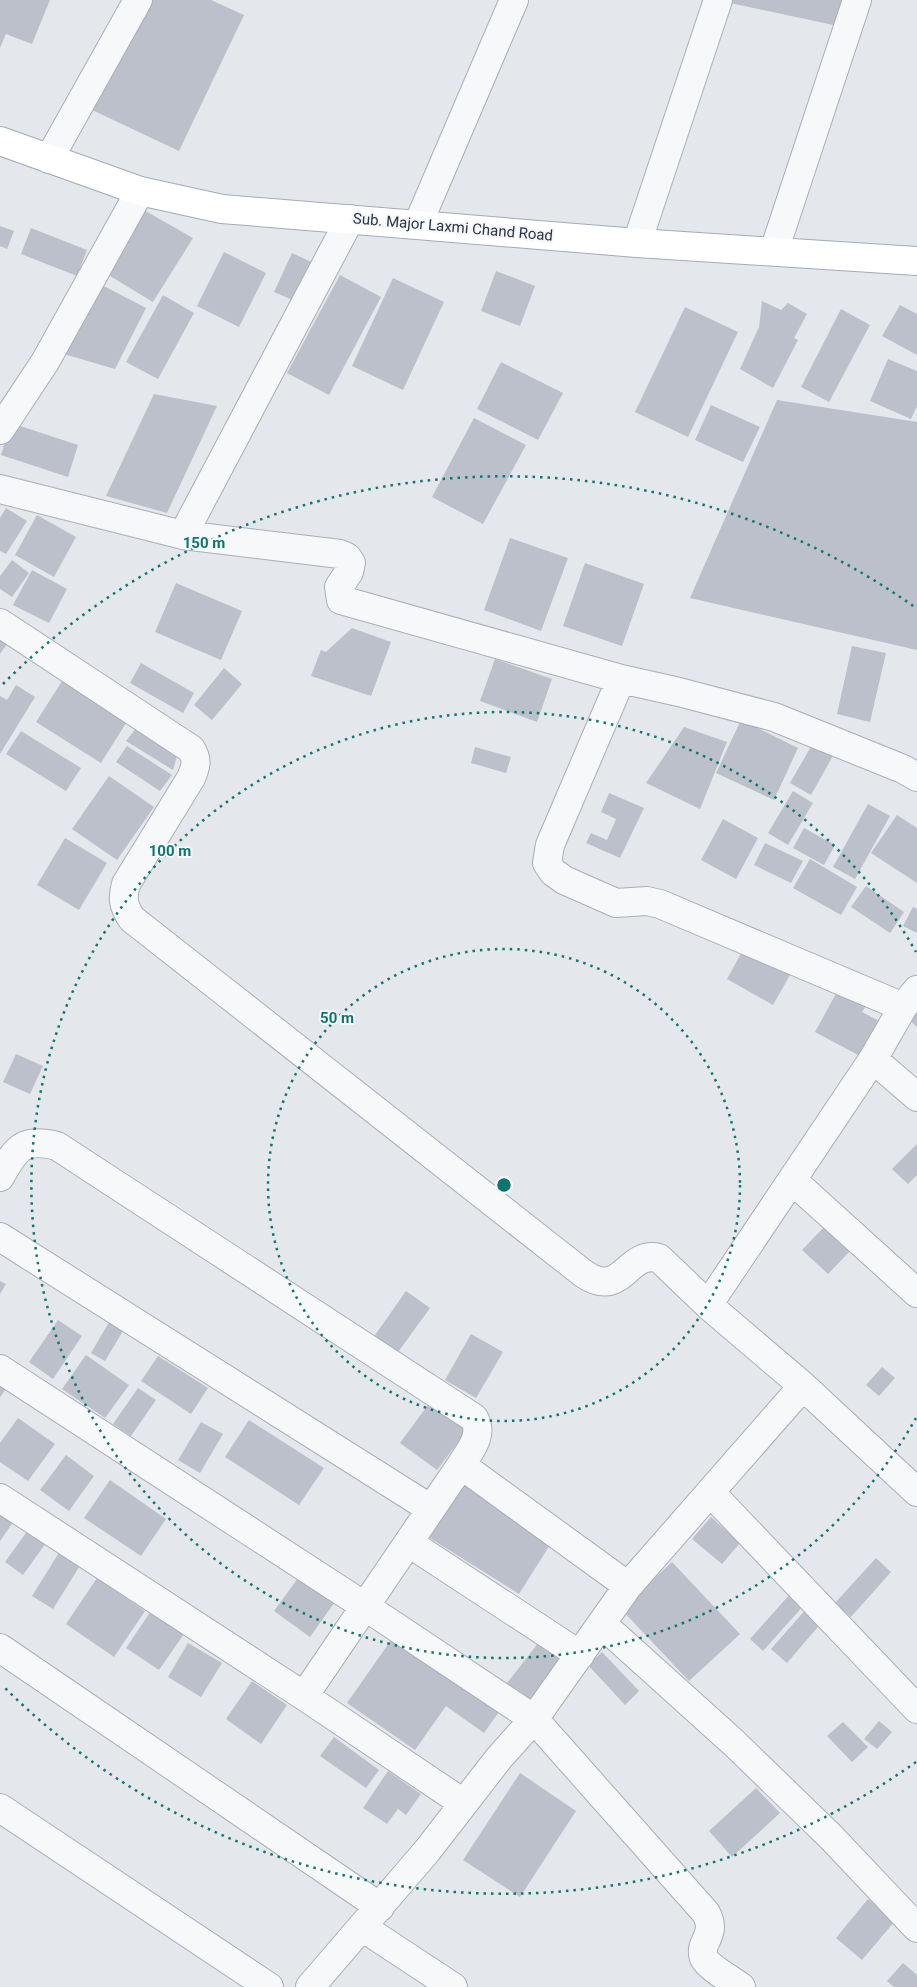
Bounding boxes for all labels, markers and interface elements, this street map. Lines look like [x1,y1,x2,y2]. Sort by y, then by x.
street label: Sub. Major Laxmi Chand Road [352,209,554,245]
text: 150 m [183,534,225,552]
text: 100 m [149,842,191,860]
text: 50 m [320,1009,354,1027]
centre of rings [495,1176,513,1194]

